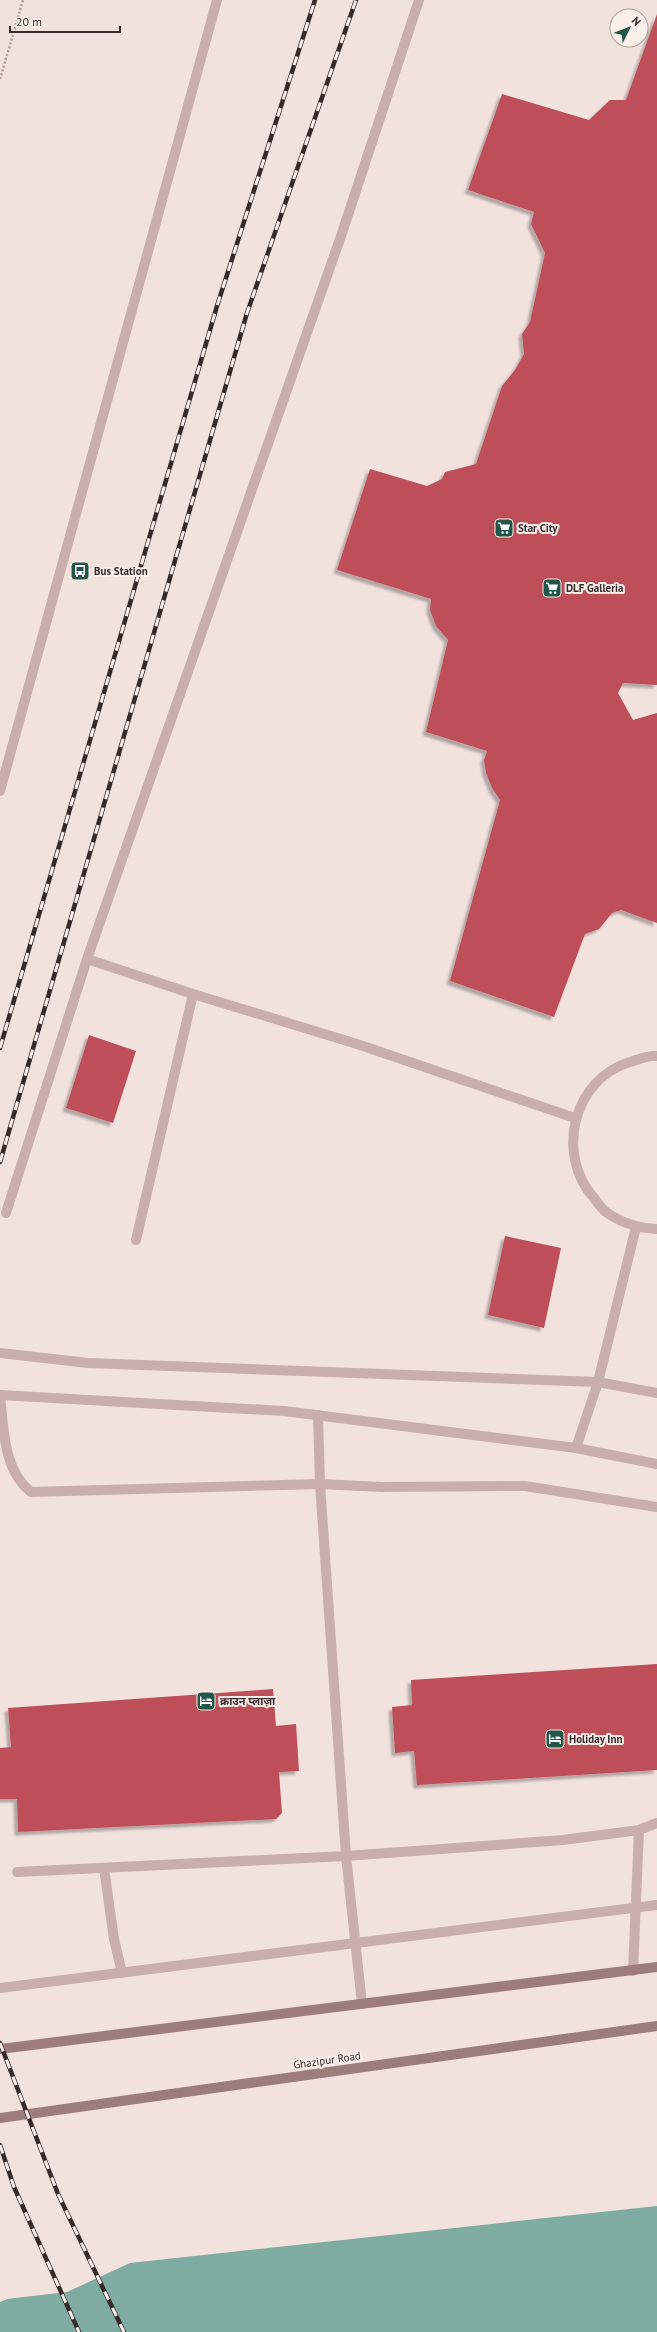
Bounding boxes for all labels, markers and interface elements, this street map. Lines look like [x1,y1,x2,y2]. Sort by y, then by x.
scale bar [10,8,120,34]
north arrow [609,8,649,48]
text: 20 m [16,14,42,29]
text: N [629,14,644,29]
supermarket icon: Star City [493,517,515,539]
place label: Star City [518,521,558,535]
bus stop icon: Bus Station [69,560,91,582]
place label: Bus Station [94,564,148,578]
supermarket icon: DLF Galleria [541,577,563,599]
place label: DLF Galleria [566,581,624,595]
hotel icon: क्राउन प्लाज़ा [195,1690,217,1712]
place label: क्राउन प्लाज़ा [220,1694,276,1708]
hotel icon: Holiday Inn [544,1728,566,1750]
place label: Holiday Inn [569,1732,622,1746]
street label: Ghazipur Road [292,2048,362,2072]

